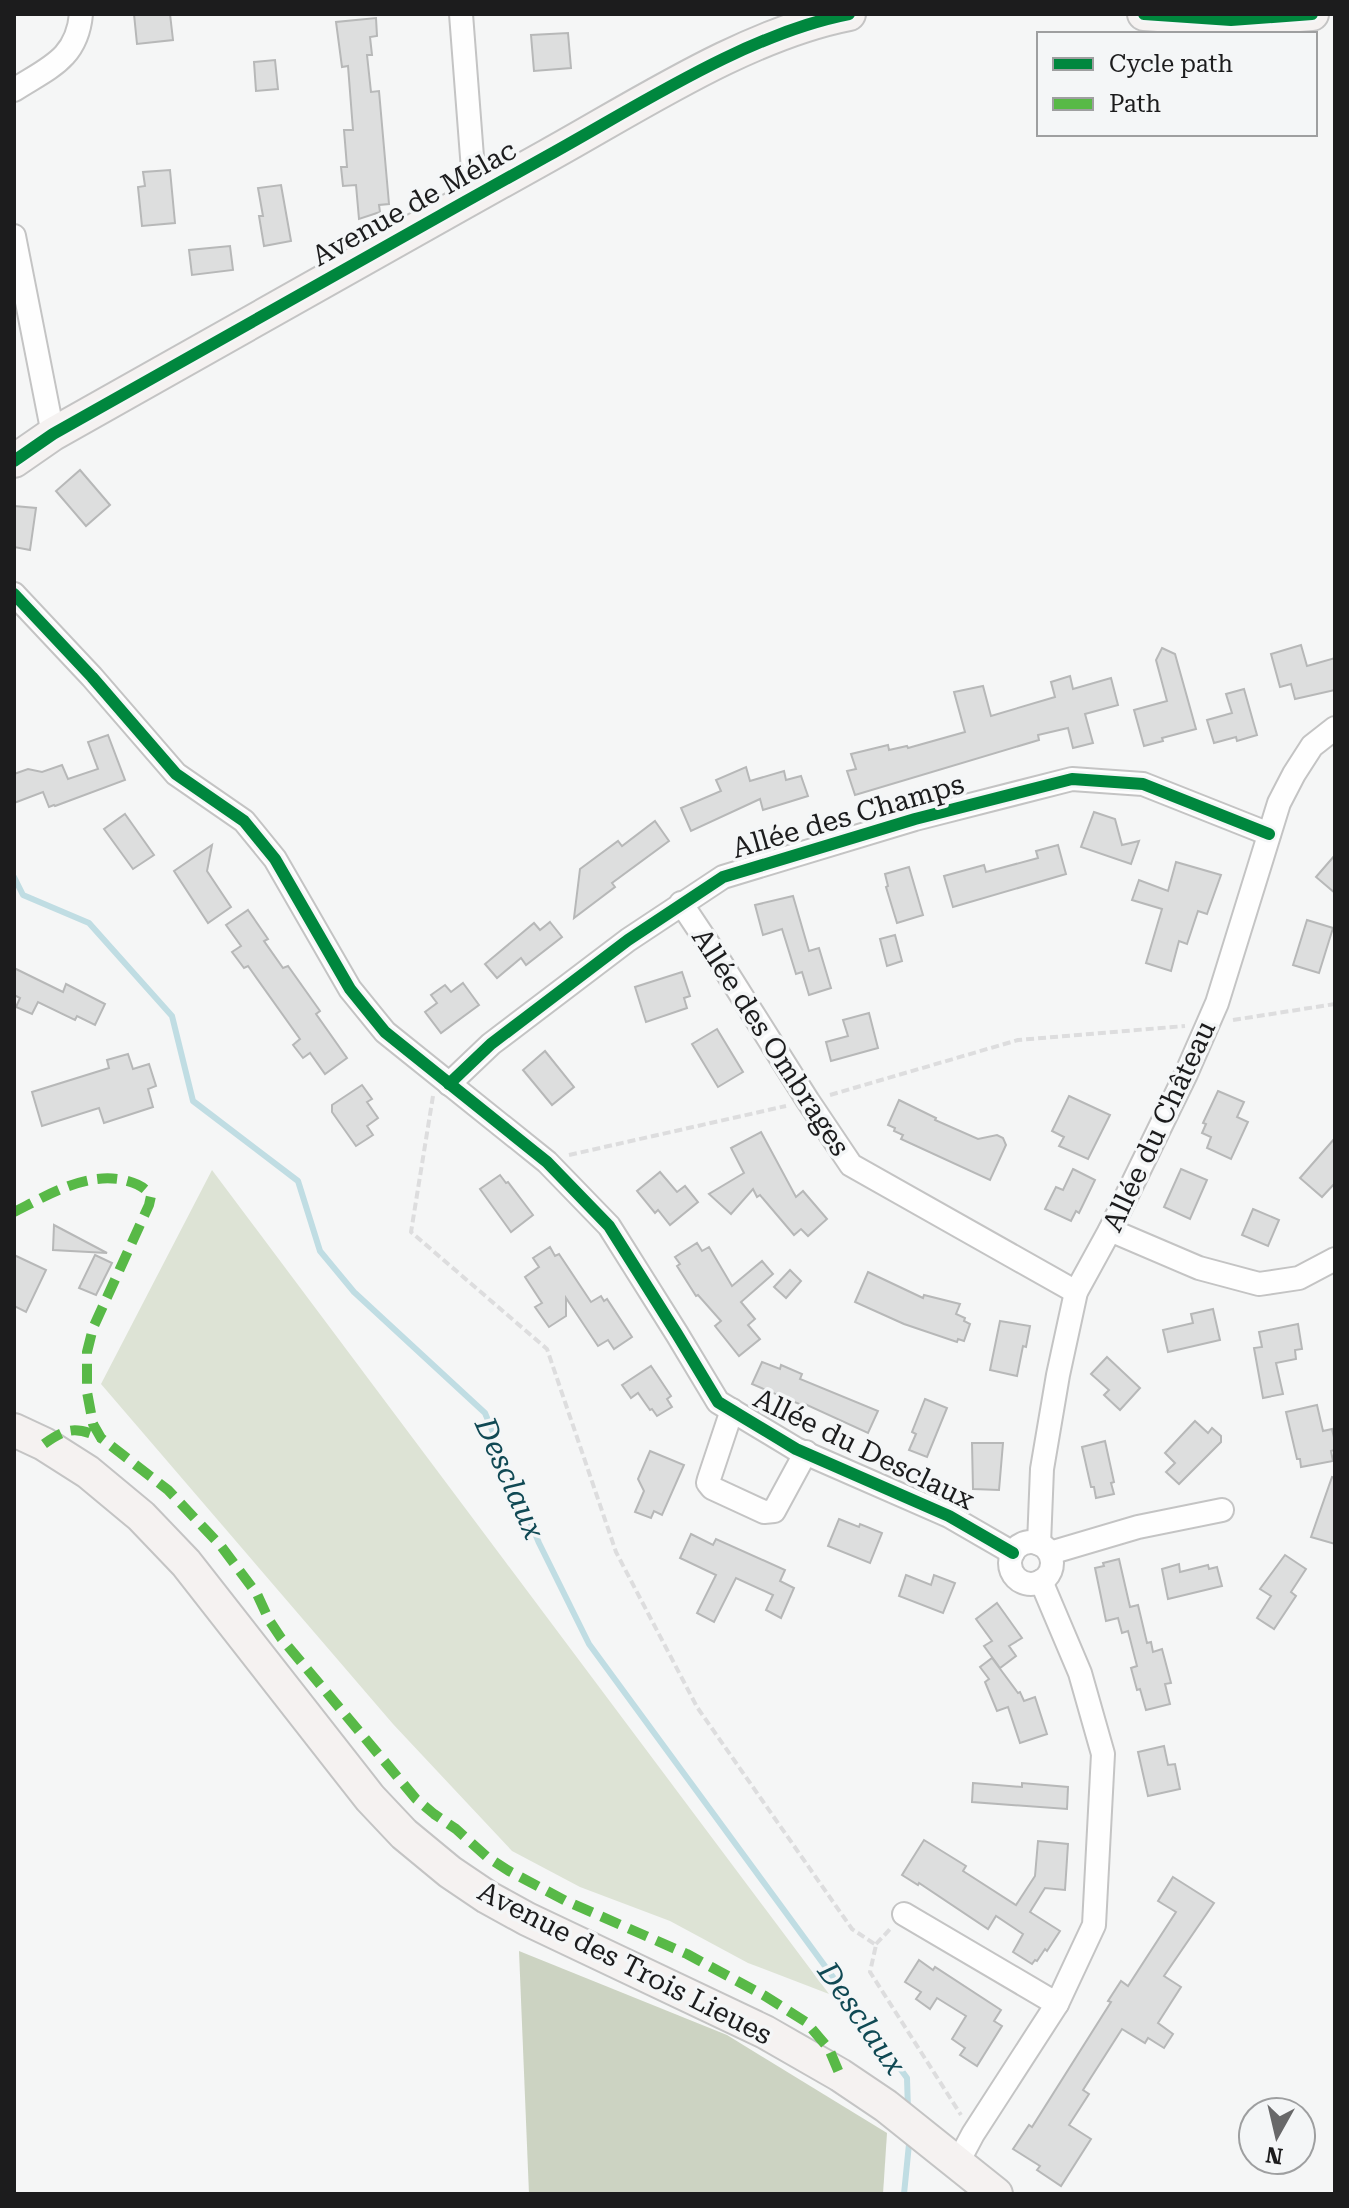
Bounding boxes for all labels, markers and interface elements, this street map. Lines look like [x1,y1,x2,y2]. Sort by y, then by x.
legend [1037,32,1317,136]
text: Cycle path [1109,50,1233,78]
text: Path [1109,90,1161,118]
street label: Avenue de Mélac [306,133,522,273]
street label: Allée des Champs [728,767,968,865]
street label: Allée des Ombrages [685,922,857,1162]
street label: Allée du Château [1096,1015,1222,1237]
street label: Allée du Desclaux [748,1381,980,1517]
water label: Desclaux [467,1411,552,1544]
street label: Avenue des Trois Lieues [473,1874,777,2052]
water label: Desclaux [810,1954,913,2081]
north arrow [1237,2096,1317,2176]
text: N [1264,2142,1284,2169]

